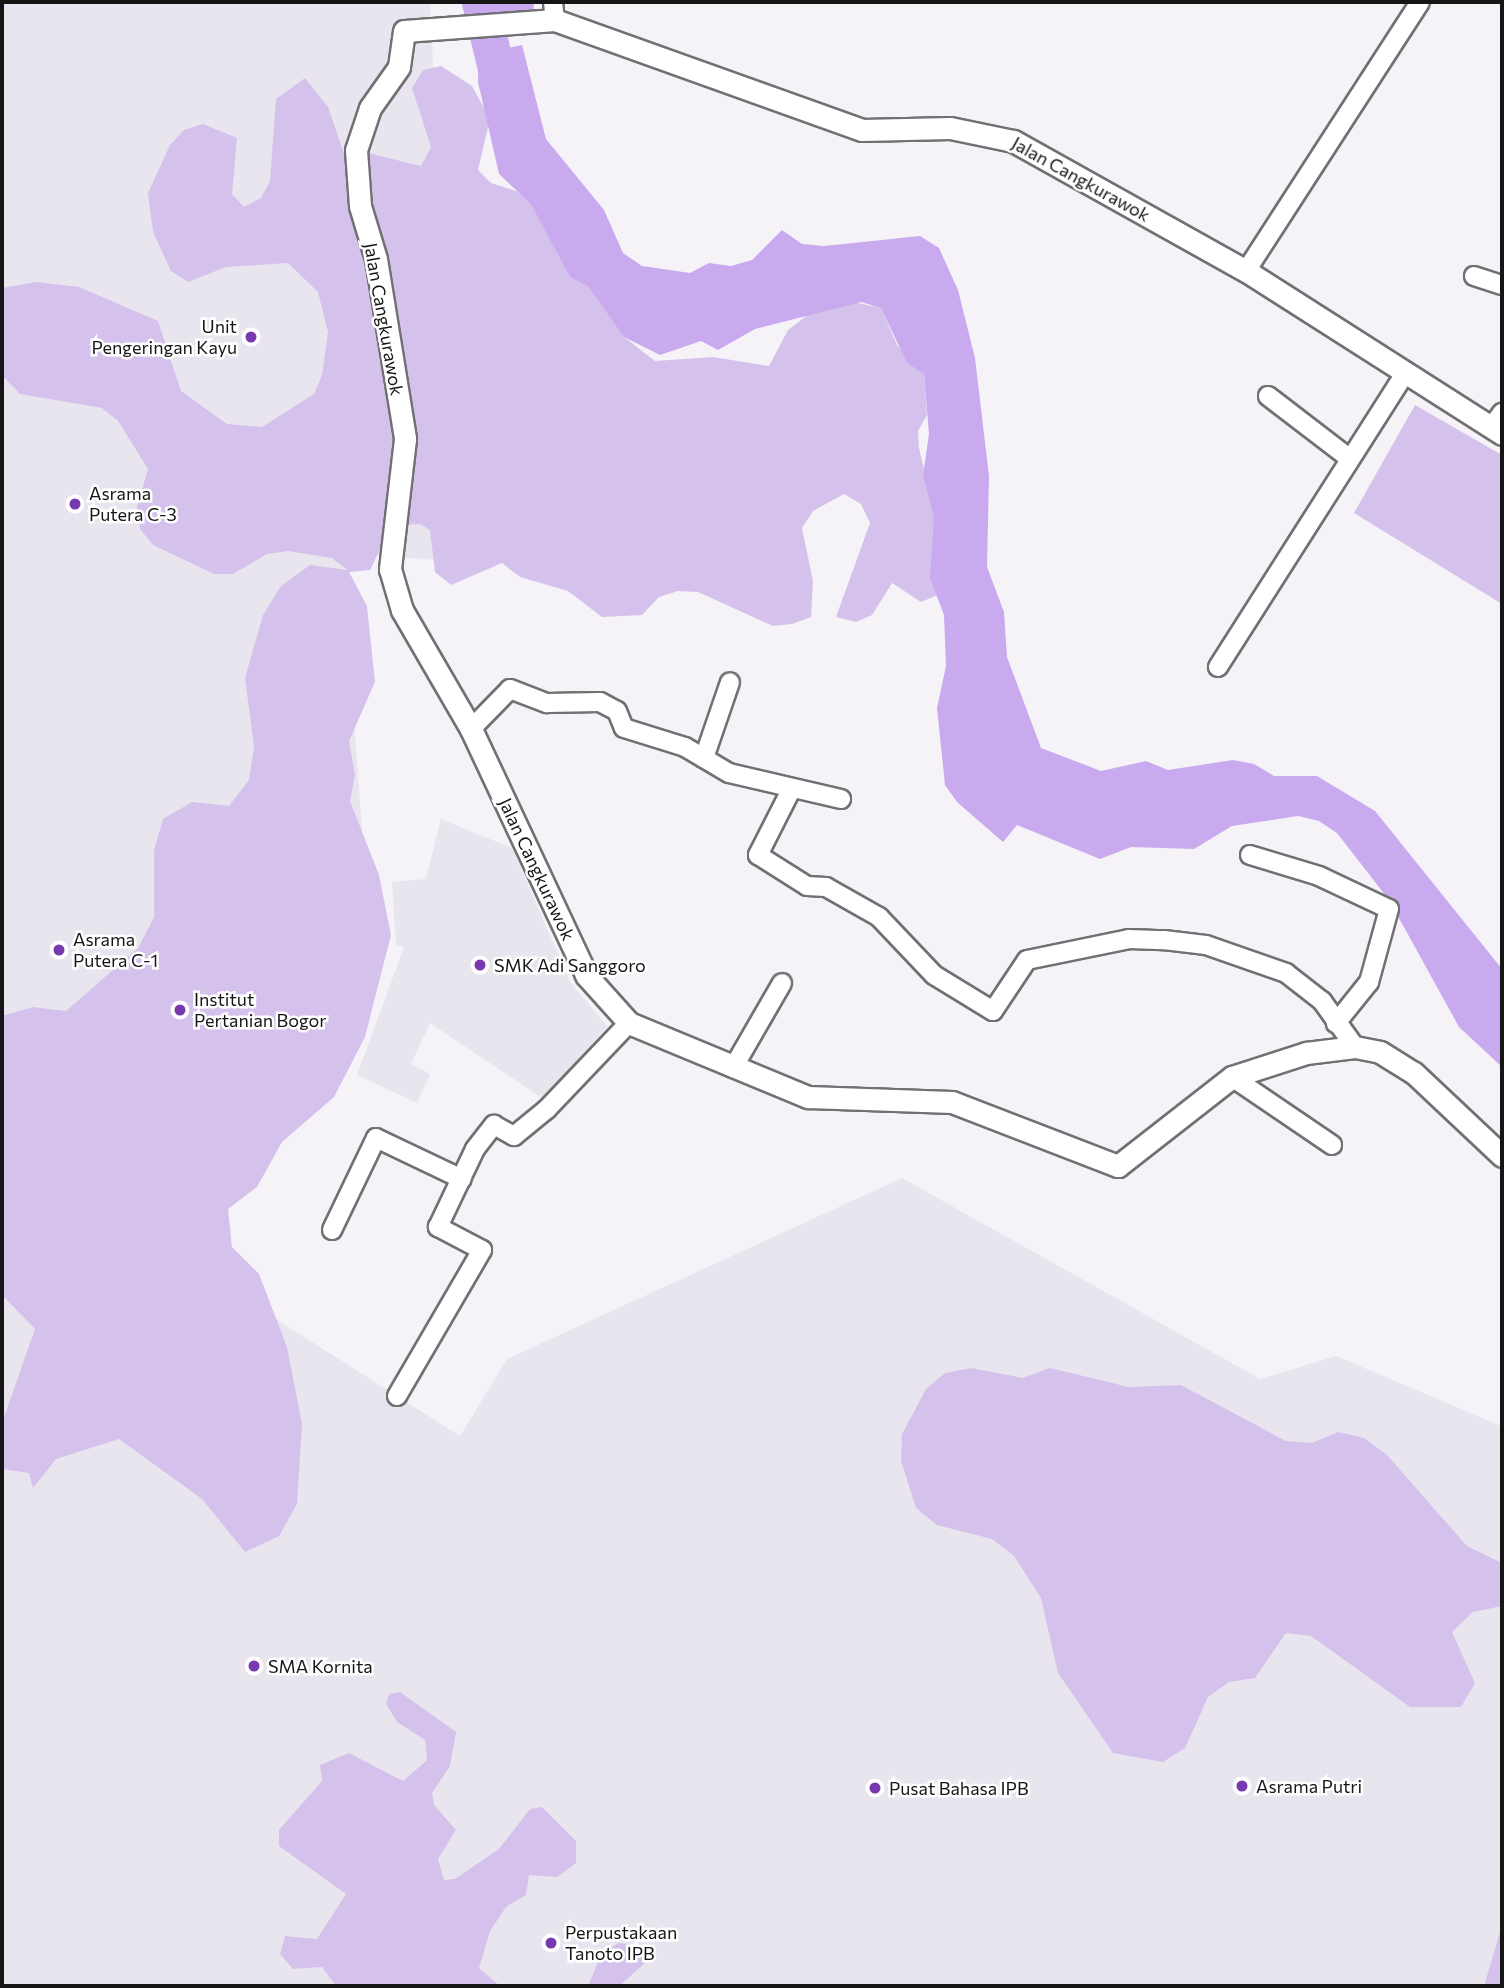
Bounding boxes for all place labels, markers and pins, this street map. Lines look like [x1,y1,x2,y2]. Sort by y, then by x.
place label: Unit Pengeringan Kayu [92,316,237,358]
marker: Unit Pengeringan Kayu [243,329,259,345]
place label: Asrama Putera C-3 [89,483,177,526]
marker: Asrama Putera C-3 [67,496,83,512]
place label: Asrama Putera C-1 [73,929,158,972]
marker: Asrama Putera C-1 [51,942,67,958]
place label: SMK Adi Sanggoro [494,954,646,976]
marker: SMK Adi Sanggoro [472,957,488,973]
place label: Institut Pertanian Bogor [194,989,326,1032]
marker: Institut Pertanian Bogor [172,1002,188,1018]
place label: SMA Kornita [268,1655,373,1677]
marker: SMA Kornita [246,1658,262,1674]
place label: Asrama Putri [1256,1775,1362,1797]
place label: Pusat Bahasa IPB [889,1777,1029,1799]
marker: Asrama Putri [1234,1778,1250,1794]
marker: Pusat Bahasa IPB [867,1780,883,1796]
place label: Perpustakaan Tanoto IPB [565,1922,677,1965]
marker: Perpustakaan Tanoto IPB [543,1935,559,1951]

